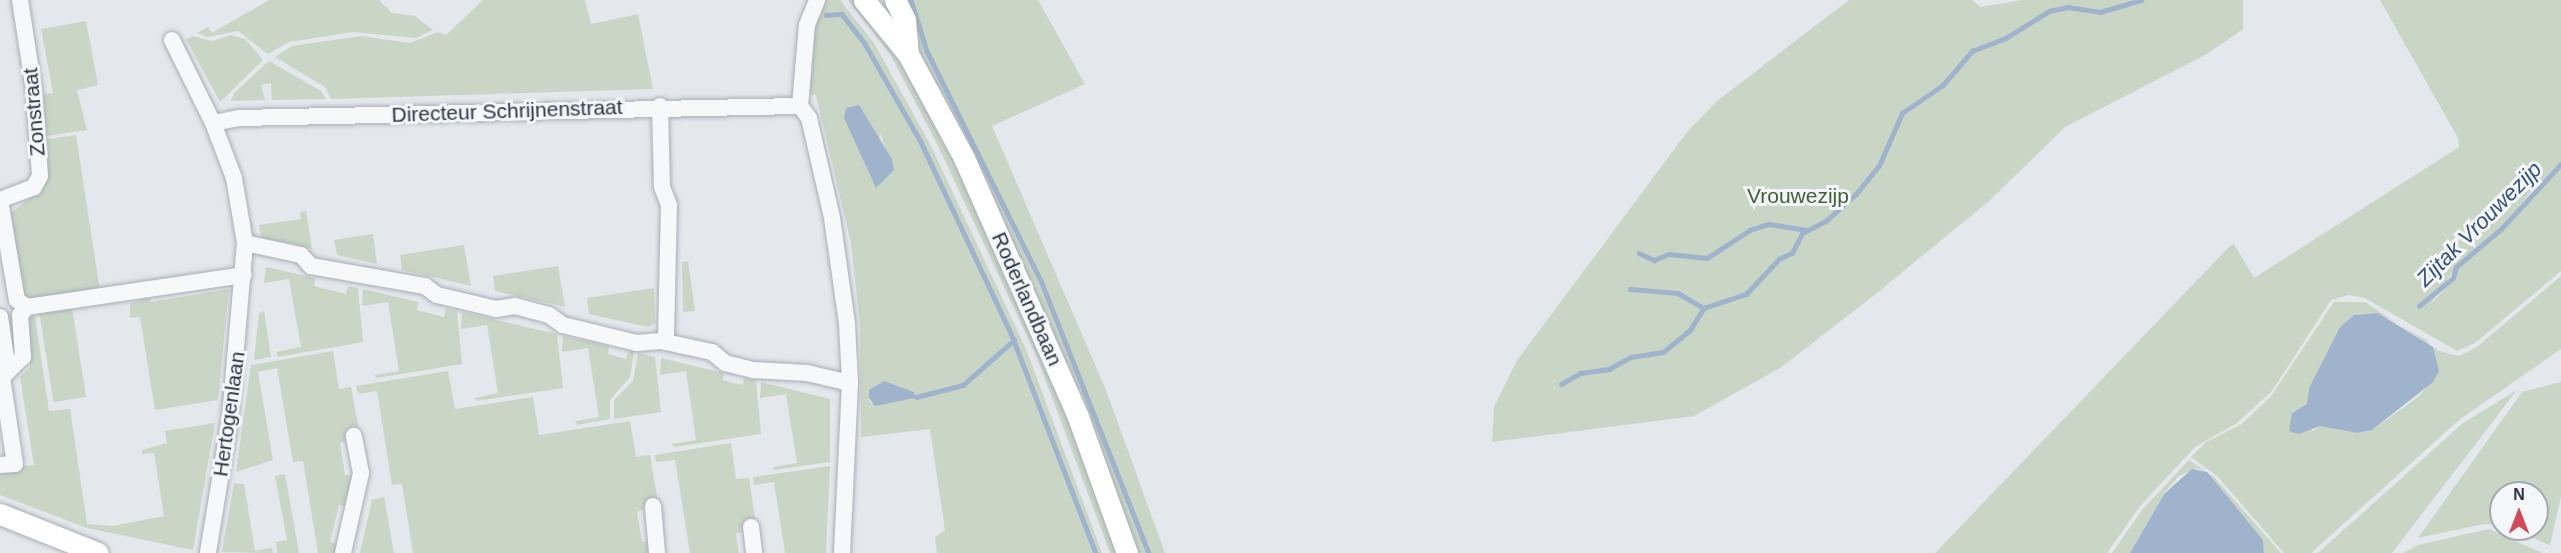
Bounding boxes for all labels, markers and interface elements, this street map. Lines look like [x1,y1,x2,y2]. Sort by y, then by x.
street label: Zonstraat [18,67,50,157]
street label: Directeur Schrijnenstraat [391,94,623,128]
water label: Zijtak Vrouwezijp [2411,156,2547,292]
park label: Vrouwezijp [1747,183,1849,209]
street label: Roderlandbaan [986,228,1068,370]
street label: Hertogenlaan [208,350,250,478]
north arrow [2489,481,2549,541]
text: N [2513,486,2525,503]

